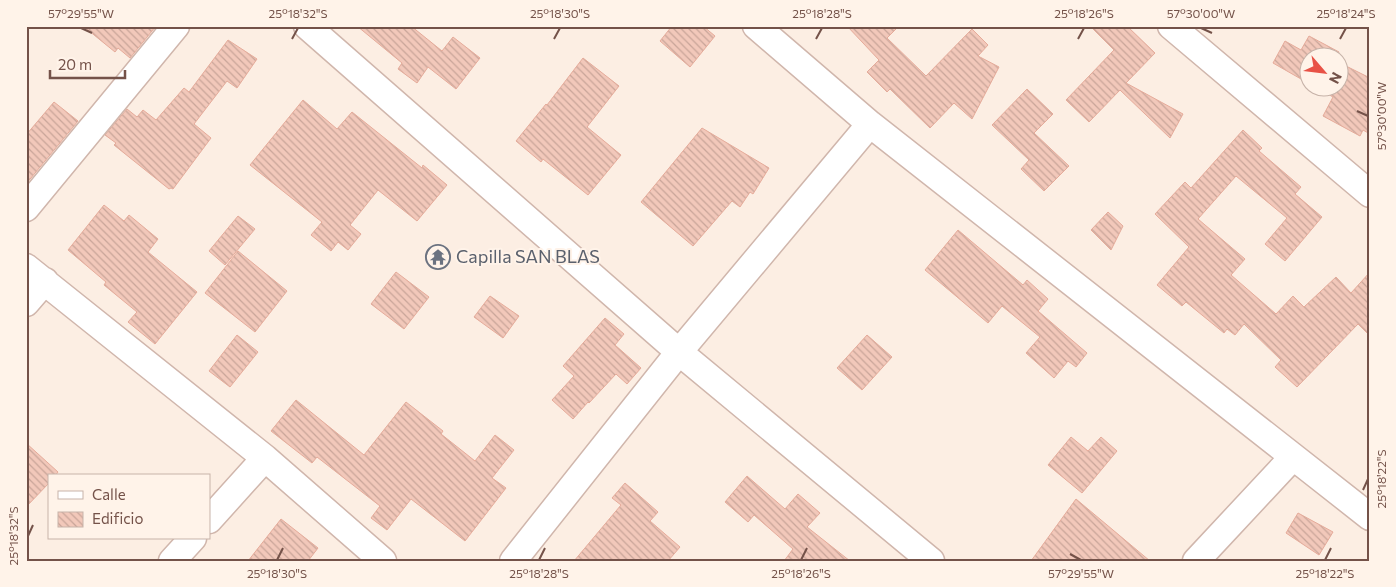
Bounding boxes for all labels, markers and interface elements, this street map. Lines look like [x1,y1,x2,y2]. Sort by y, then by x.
text: 57°29'55"W [48,6,114,20]
text: 25°18'32"S [268,6,328,20]
text: 25°18'30"S [530,6,590,20]
text: 25°18'28"S [792,6,852,20]
text: 25°18'26"S [1054,6,1114,20]
text: 57°30'00"W [1167,6,1235,20]
text: 25°18'24"S [1316,6,1376,20]
scale bar [50,48,125,80]
north arrow [1298,48,1348,98]
text: 20 m [58,55,92,73]
text: N [1326,70,1346,87]
text: 57°30'00"W [1374,82,1388,150]
temple icon: Capilla SAN BLAS [425,244,451,270]
place label: Capilla SAN BLAS [456,245,600,267]
text: 25°18'22"S [1374,450,1388,508]
legend [48,474,210,540]
text: Calle [92,485,126,503]
text: 25°18'32"S [6,506,20,566]
text: Edificio [92,509,143,527]
text: 25°18'30"S [247,566,307,580]
text: 25°18'28"S [509,566,569,580]
text: 25°18'26"S [771,566,831,580]
text: 57°29'55"W [1048,566,1114,580]
text: 25°18'22"S [1296,566,1354,580]

